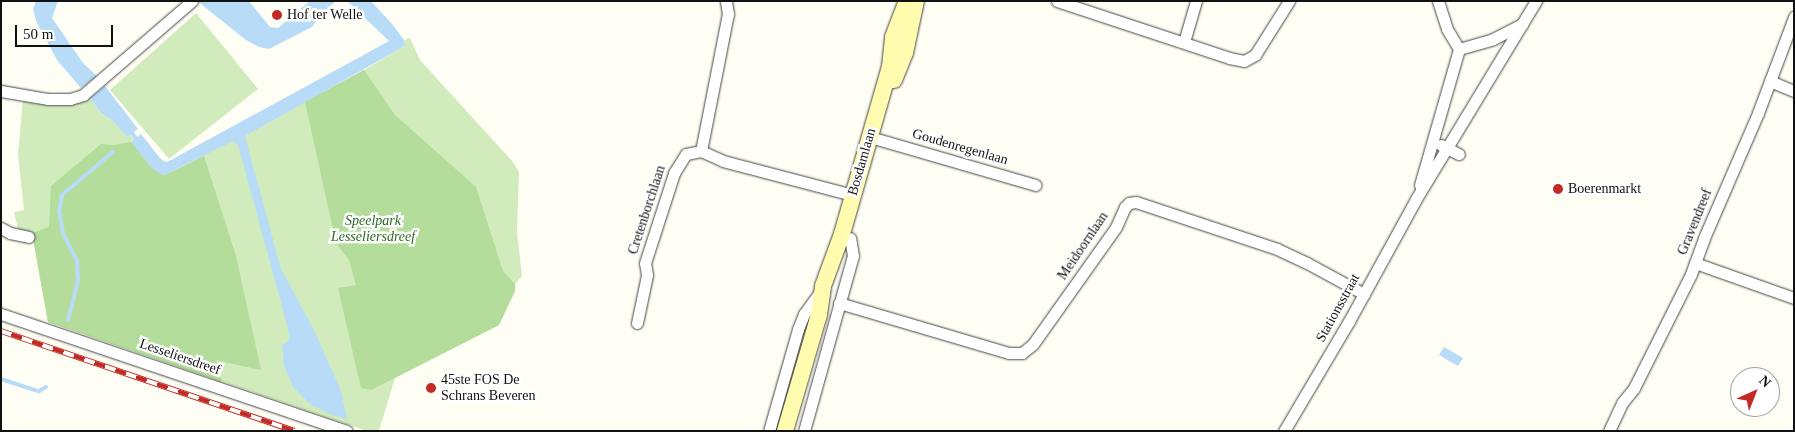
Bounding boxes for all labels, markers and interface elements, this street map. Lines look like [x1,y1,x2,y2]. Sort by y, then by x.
place label: Hof ter Welle [287,7,363,23]
marker: Hof ter Welle [271,9,283,21]
scale bar [18,15,115,47]
text: 50 m [23,26,53,42]
street label: Goudenregenlaan [910,125,1010,169]
street label: Bosdamlaan [844,126,880,198]
street label: Cretenborchlaan [625,163,669,257]
place label: Boerenmarkt [1568,181,1641,197]
marker: Boerenmarkt [1552,183,1564,195]
street label: Gravendreef [1674,186,1716,258]
street label: Meidoornlaan [1054,209,1112,283]
park label: Speelpark Lesseliersdreef [331,213,415,246]
street label: Stationsstraat [1312,271,1364,345]
street label: Lesseliersdreef [137,335,223,379]
north arrow [1730,367,1780,417]
place label: 45ste FOS De Schrans Beveren [441,372,535,404]
text: N [1756,373,1774,390]
marker: 45ste FOS De Schrans Beveren [425,382,437,394]

